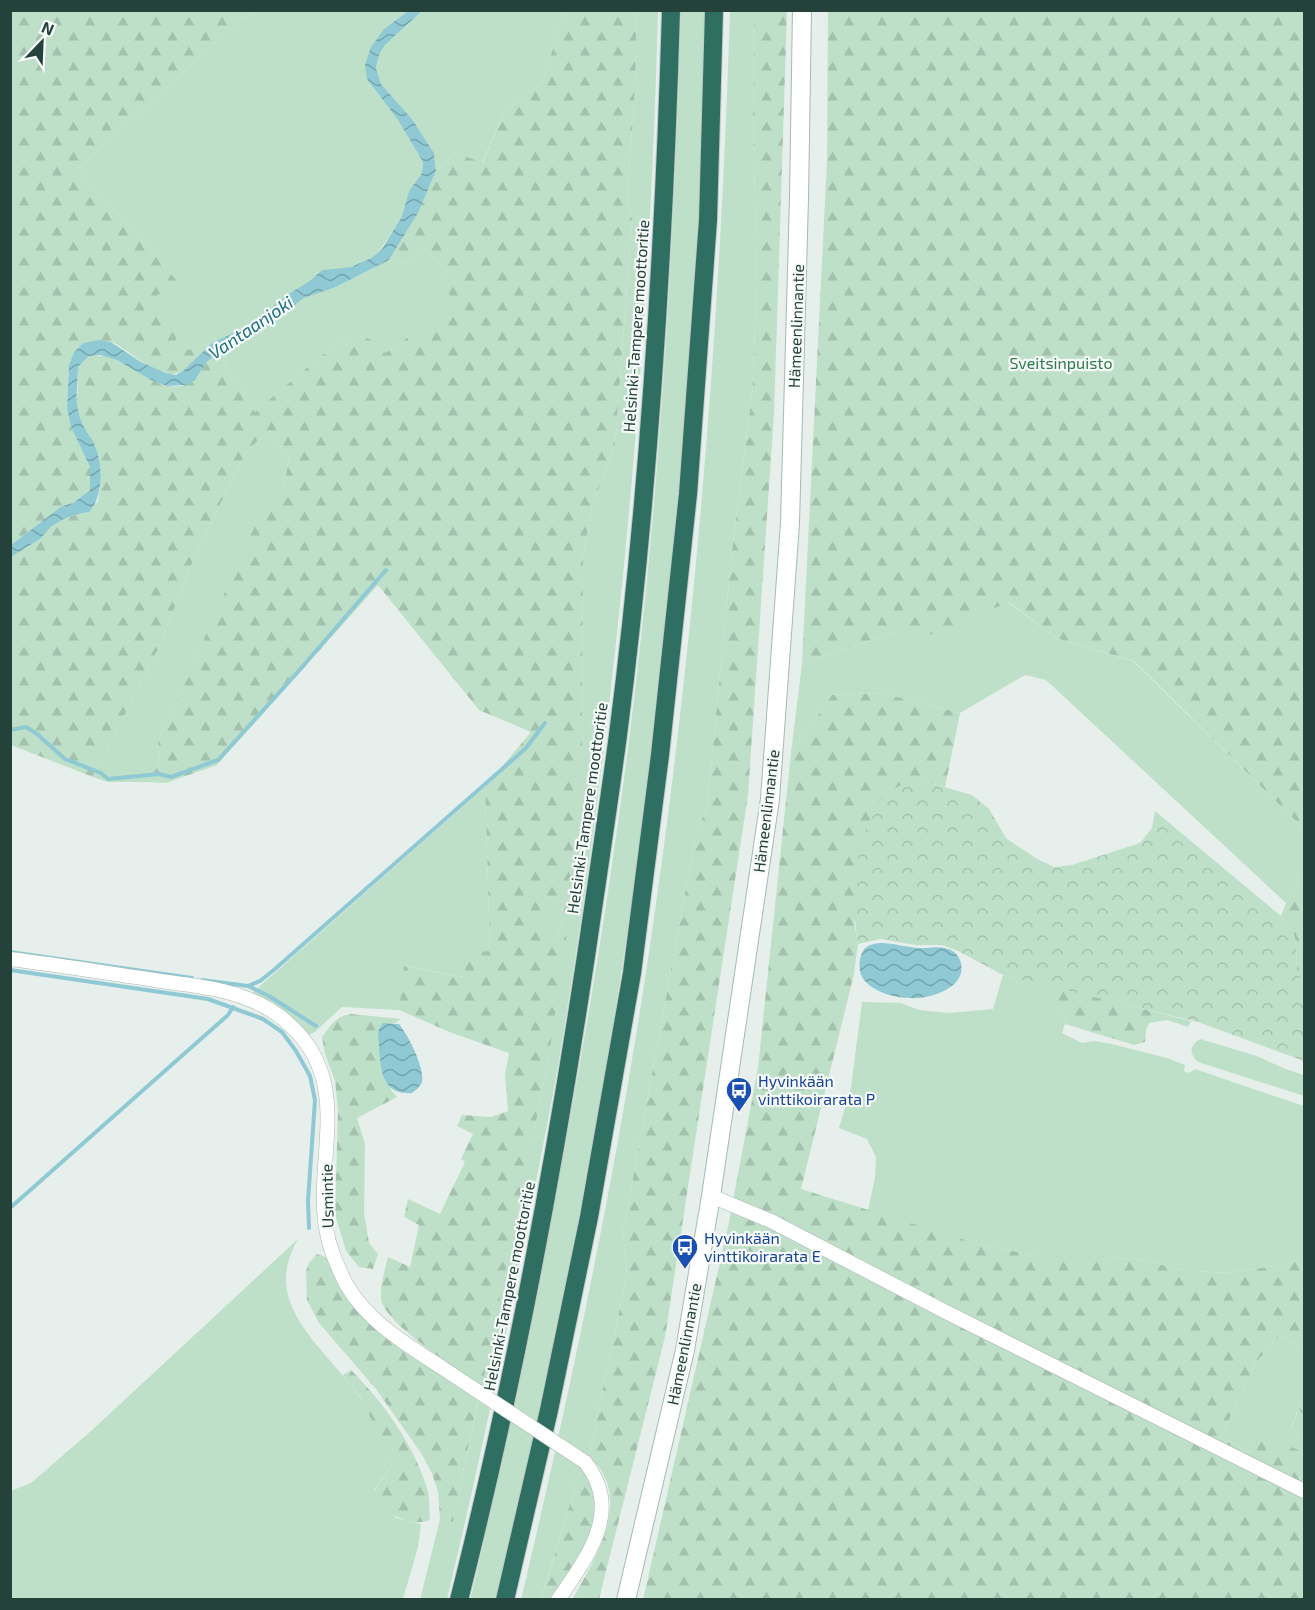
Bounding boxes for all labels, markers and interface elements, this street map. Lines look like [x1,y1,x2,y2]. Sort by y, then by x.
north arrow [12,12,72,72]
text: N [39,17,57,39]
street label: Helsinki-Tampere moottoritie [619,219,652,433]
street label: Hämeenlinnantie [784,264,807,388]
water label: Vantaanjoki [204,291,297,363]
park label: Sveitsinpuisto [1010,353,1112,372]
street label: Helsinki-Tampere moottoritie [562,701,611,915]
street label: Hämeenlinnantie [749,748,782,874]
place label: Hyvinkään vinttikoirarata P [758,1071,875,1108]
bus stop icon: Hyvinkään vinttikoirarata P [724,1075,754,1113]
street label: Usmintie [316,1163,337,1229]
street label: Helsinki-Tampere moottoritie [479,1179,538,1392]
place label: Hyvinkään vinttikoirarata E [704,1228,821,1265]
bus stop icon: Hyvinkään vinttikoirarata E [670,1232,700,1270]
street label: Hämeenlinnantie [662,1281,705,1407]

